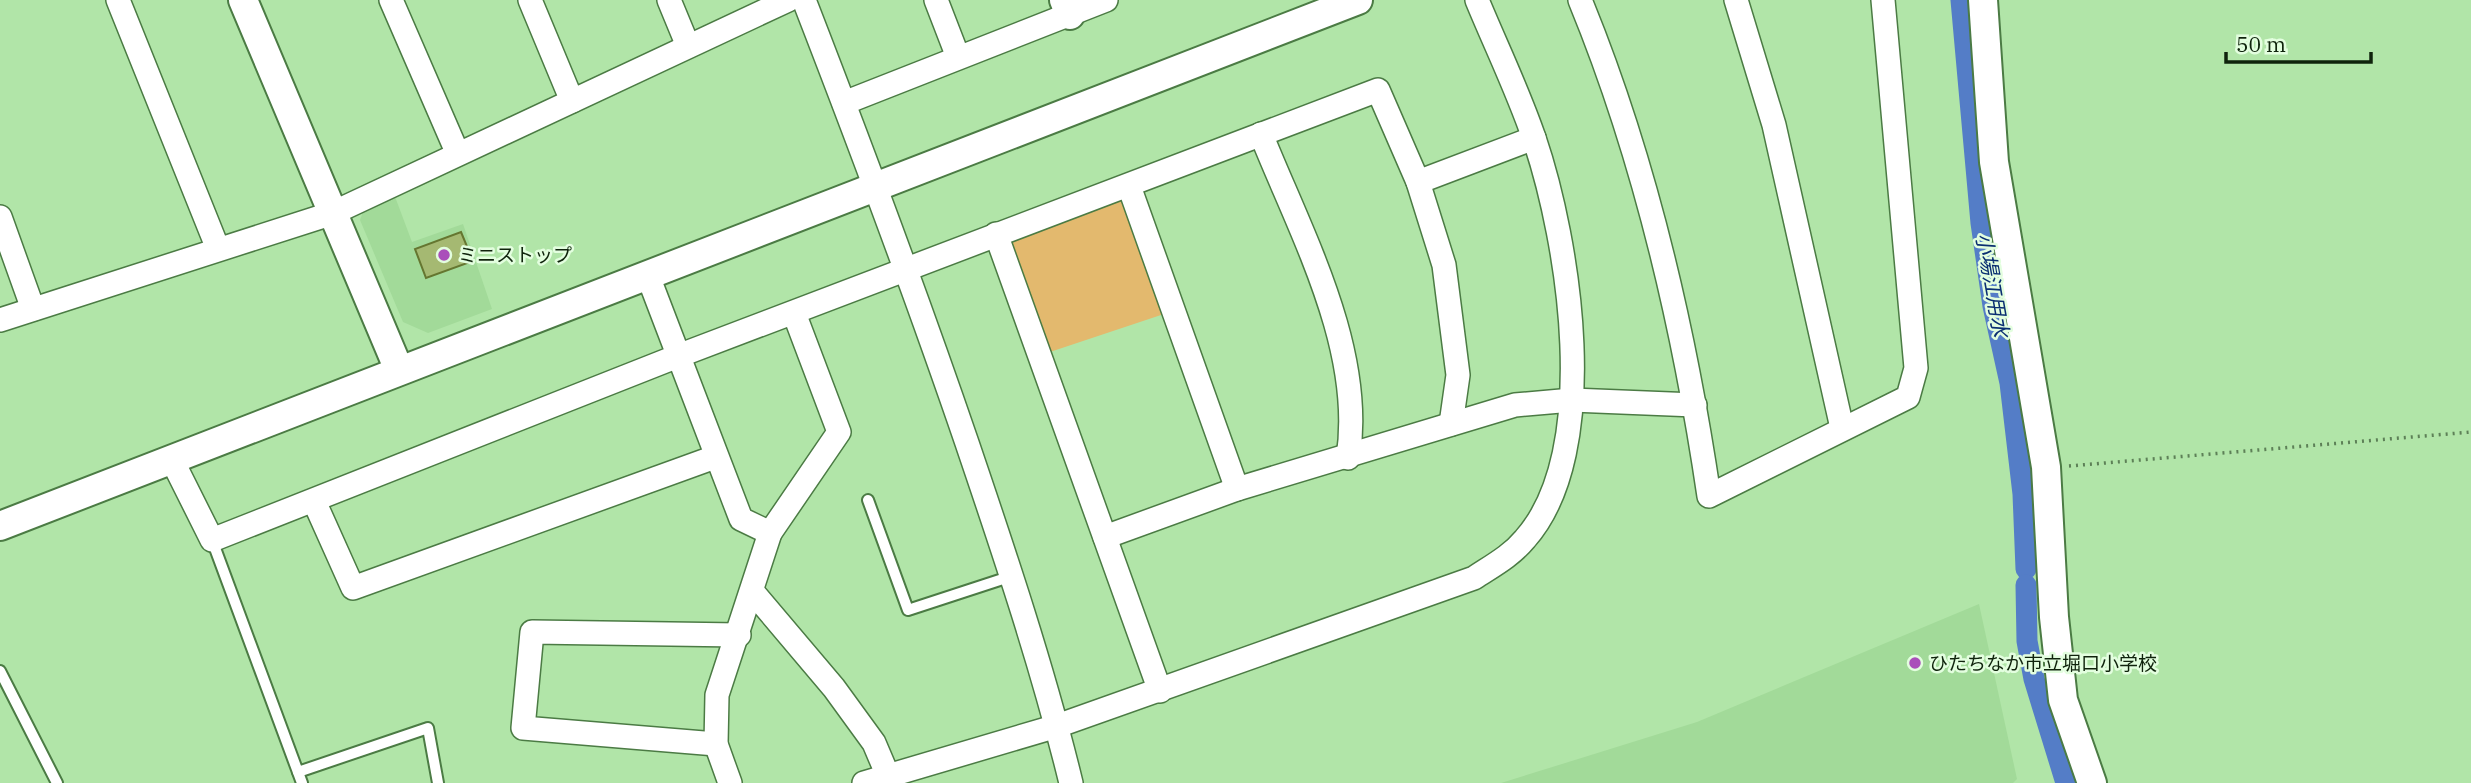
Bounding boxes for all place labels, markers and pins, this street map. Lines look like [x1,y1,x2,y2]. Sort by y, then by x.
place label: ミニストップ [458,243,572,267]
marker: ミニストップ [436,247,452,263]
place label: ひたちなか市立堀口小学校 [1929,651,2157,675]
marker: ひたちなか市立堀口小学校 [1907,655,1923,671]

